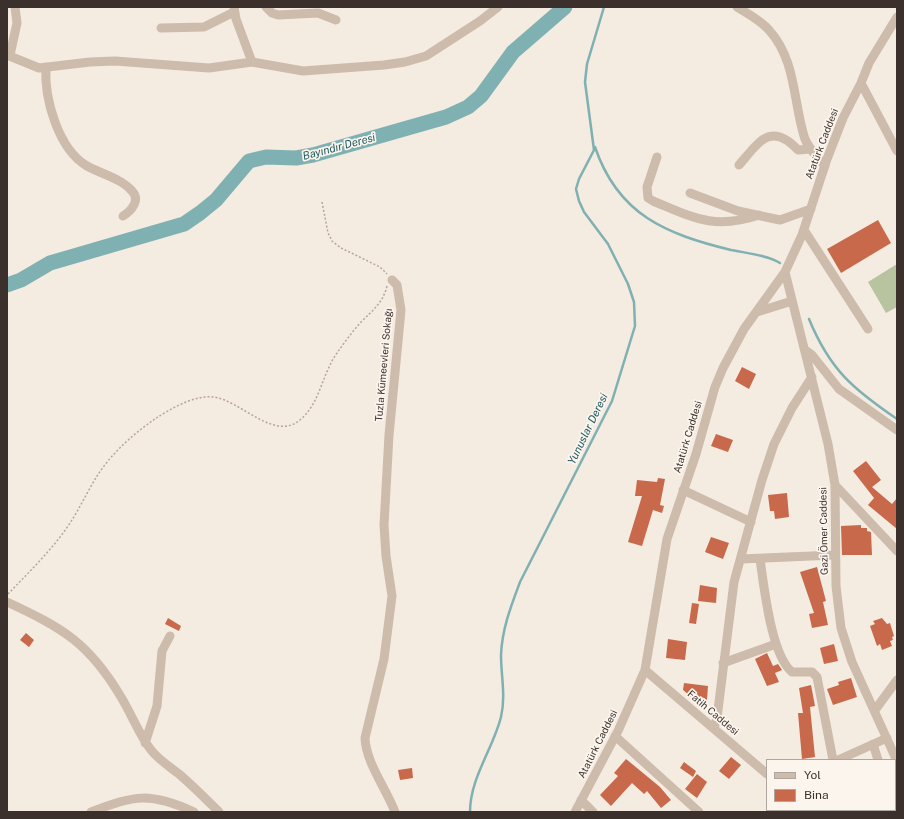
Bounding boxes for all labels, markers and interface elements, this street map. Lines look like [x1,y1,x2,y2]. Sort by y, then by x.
street label: Atatürk Caddesi [803,107,841,181]
water label: Bayındır Deresi [301,131,377,163]
street label: Tuzla Kümeevleri Sokağı [373,308,395,422]
water label: Yunuslar Deresi [565,391,611,467]
street label: Atatürk Caddesi [671,399,705,475]
street label: Gazi Ömer Caddesi [817,487,831,575]
street label: Fatih Caddesi [685,688,741,738]
street label: Atatürk Caddesi [576,708,620,780]
legend [766,759,896,811]
text: Yol [804,768,821,782]
text: Bina [804,788,829,802]

